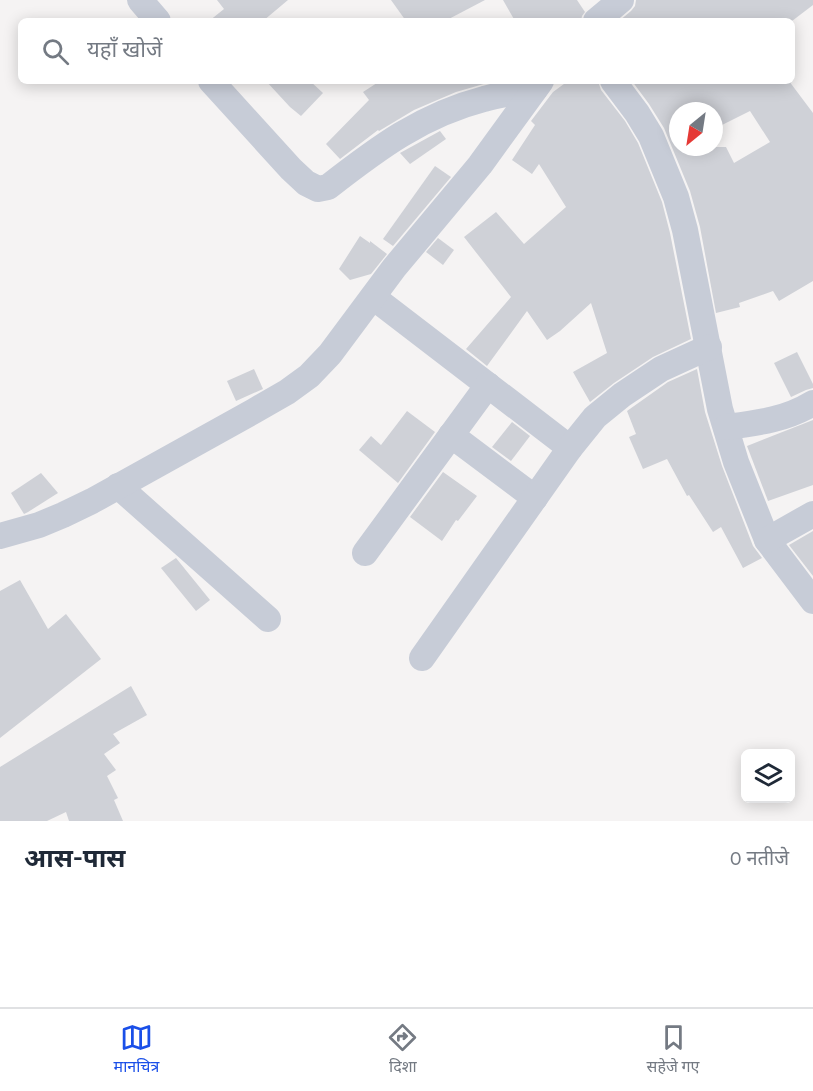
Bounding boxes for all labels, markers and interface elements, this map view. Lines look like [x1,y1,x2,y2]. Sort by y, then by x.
search box [18,18,795,84]
icon: search [39,35,72,68]
text: यहाँ खोजें [87,37,162,63]
north arrow [669,102,723,156]
map controls [741,749,795,803]
button: layers [741,749,795,803]
text: आस-पास [24,843,126,874]
text: 0 नतीजे [730,847,789,870]
tab: मानचित्र [114,1021,159,1079]
tab: दिशा [386,1021,419,1079]
tab: सहेजे गए [647,1021,699,1079]

